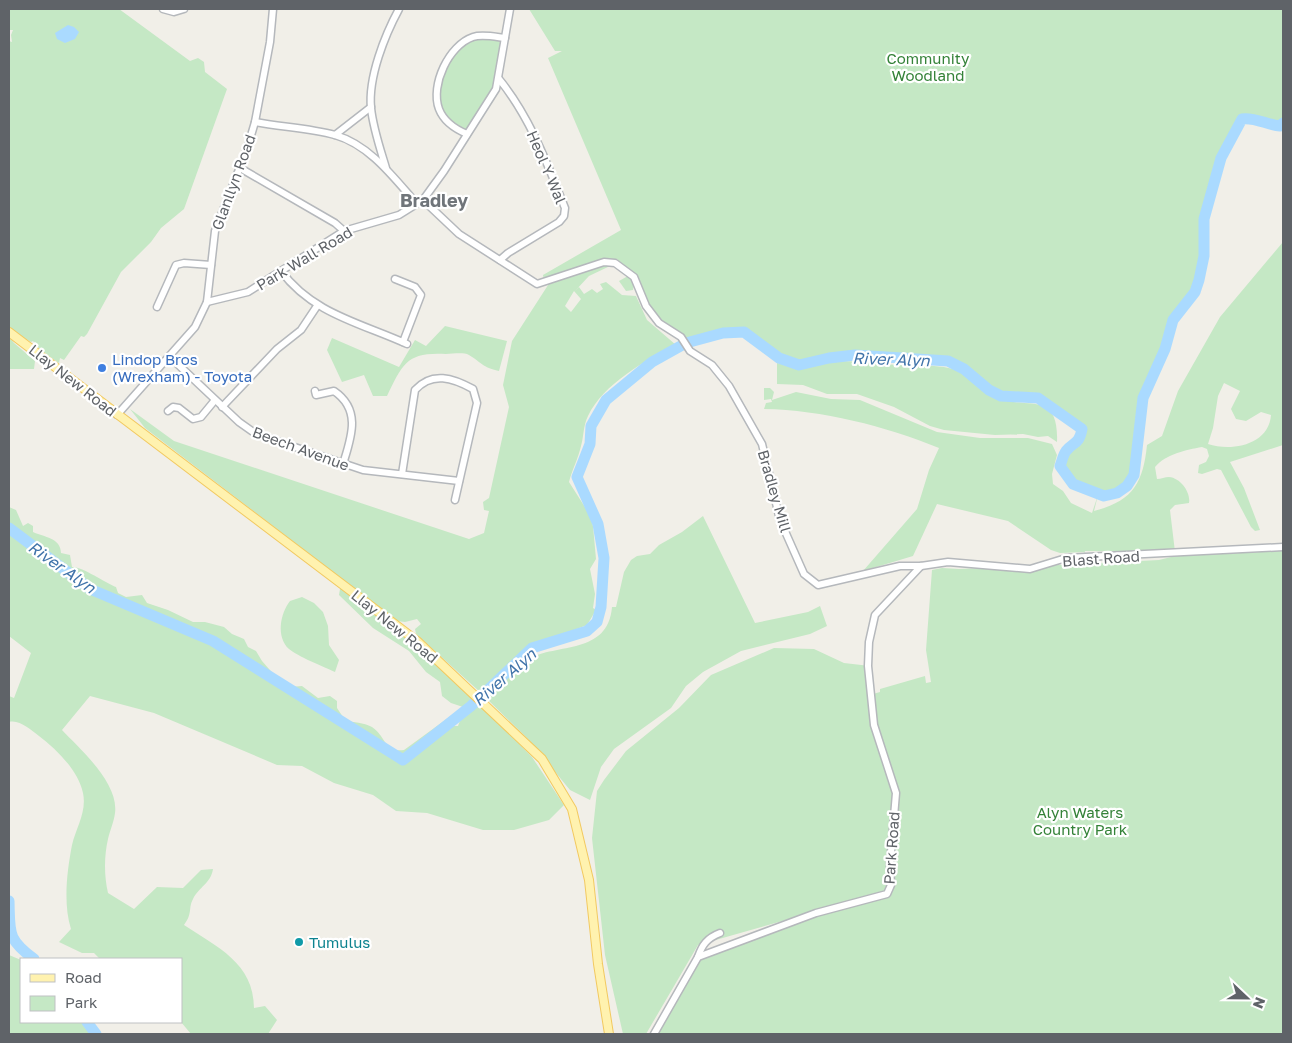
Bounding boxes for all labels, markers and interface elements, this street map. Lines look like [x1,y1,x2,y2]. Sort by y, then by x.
park label: Community Woodland [887,49,970,84]
street label: Heol Y Wal [523,128,571,207]
street label: Glanllyn Road [207,132,259,232]
district label: Bradley [400,189,468,211]
street label: Park Wall Road [253,222,355,294]
street label: Llay New Road [26,340,120,420]
water label: River Alyn [852,348,931,370]
place label: Lindop Bros (Wrexham) - Toyota [112,350,252,385]
marker: Lindop Bros (Wrexham) - Toyota [96,362,108,374]
street label: Beech Avenue [250,422,352,474]
street label: Bradley Mill [755,448,795,535]
water label: River Alyn [25,537,100,598]
street label: Blast Road [1062,546,1140,570]
street label: Llay New Road [348,586,442,666]
water label: River Alyn [468,643,541,710]
park label: Alyn Waters Country Park [1033,803,1128,838]
street label: Park Road [879,811,903,885]
place label: Tumulus [309,933,370,951]
marker: Tumulus [293,936,305,948]
legend [20,958,182,1023]
text: Road [65,968,102,986]
north arrow [1222,973,1272,1023]
text: Park [65,993,98,1011]
text: N [1250,995,1269,1011]

